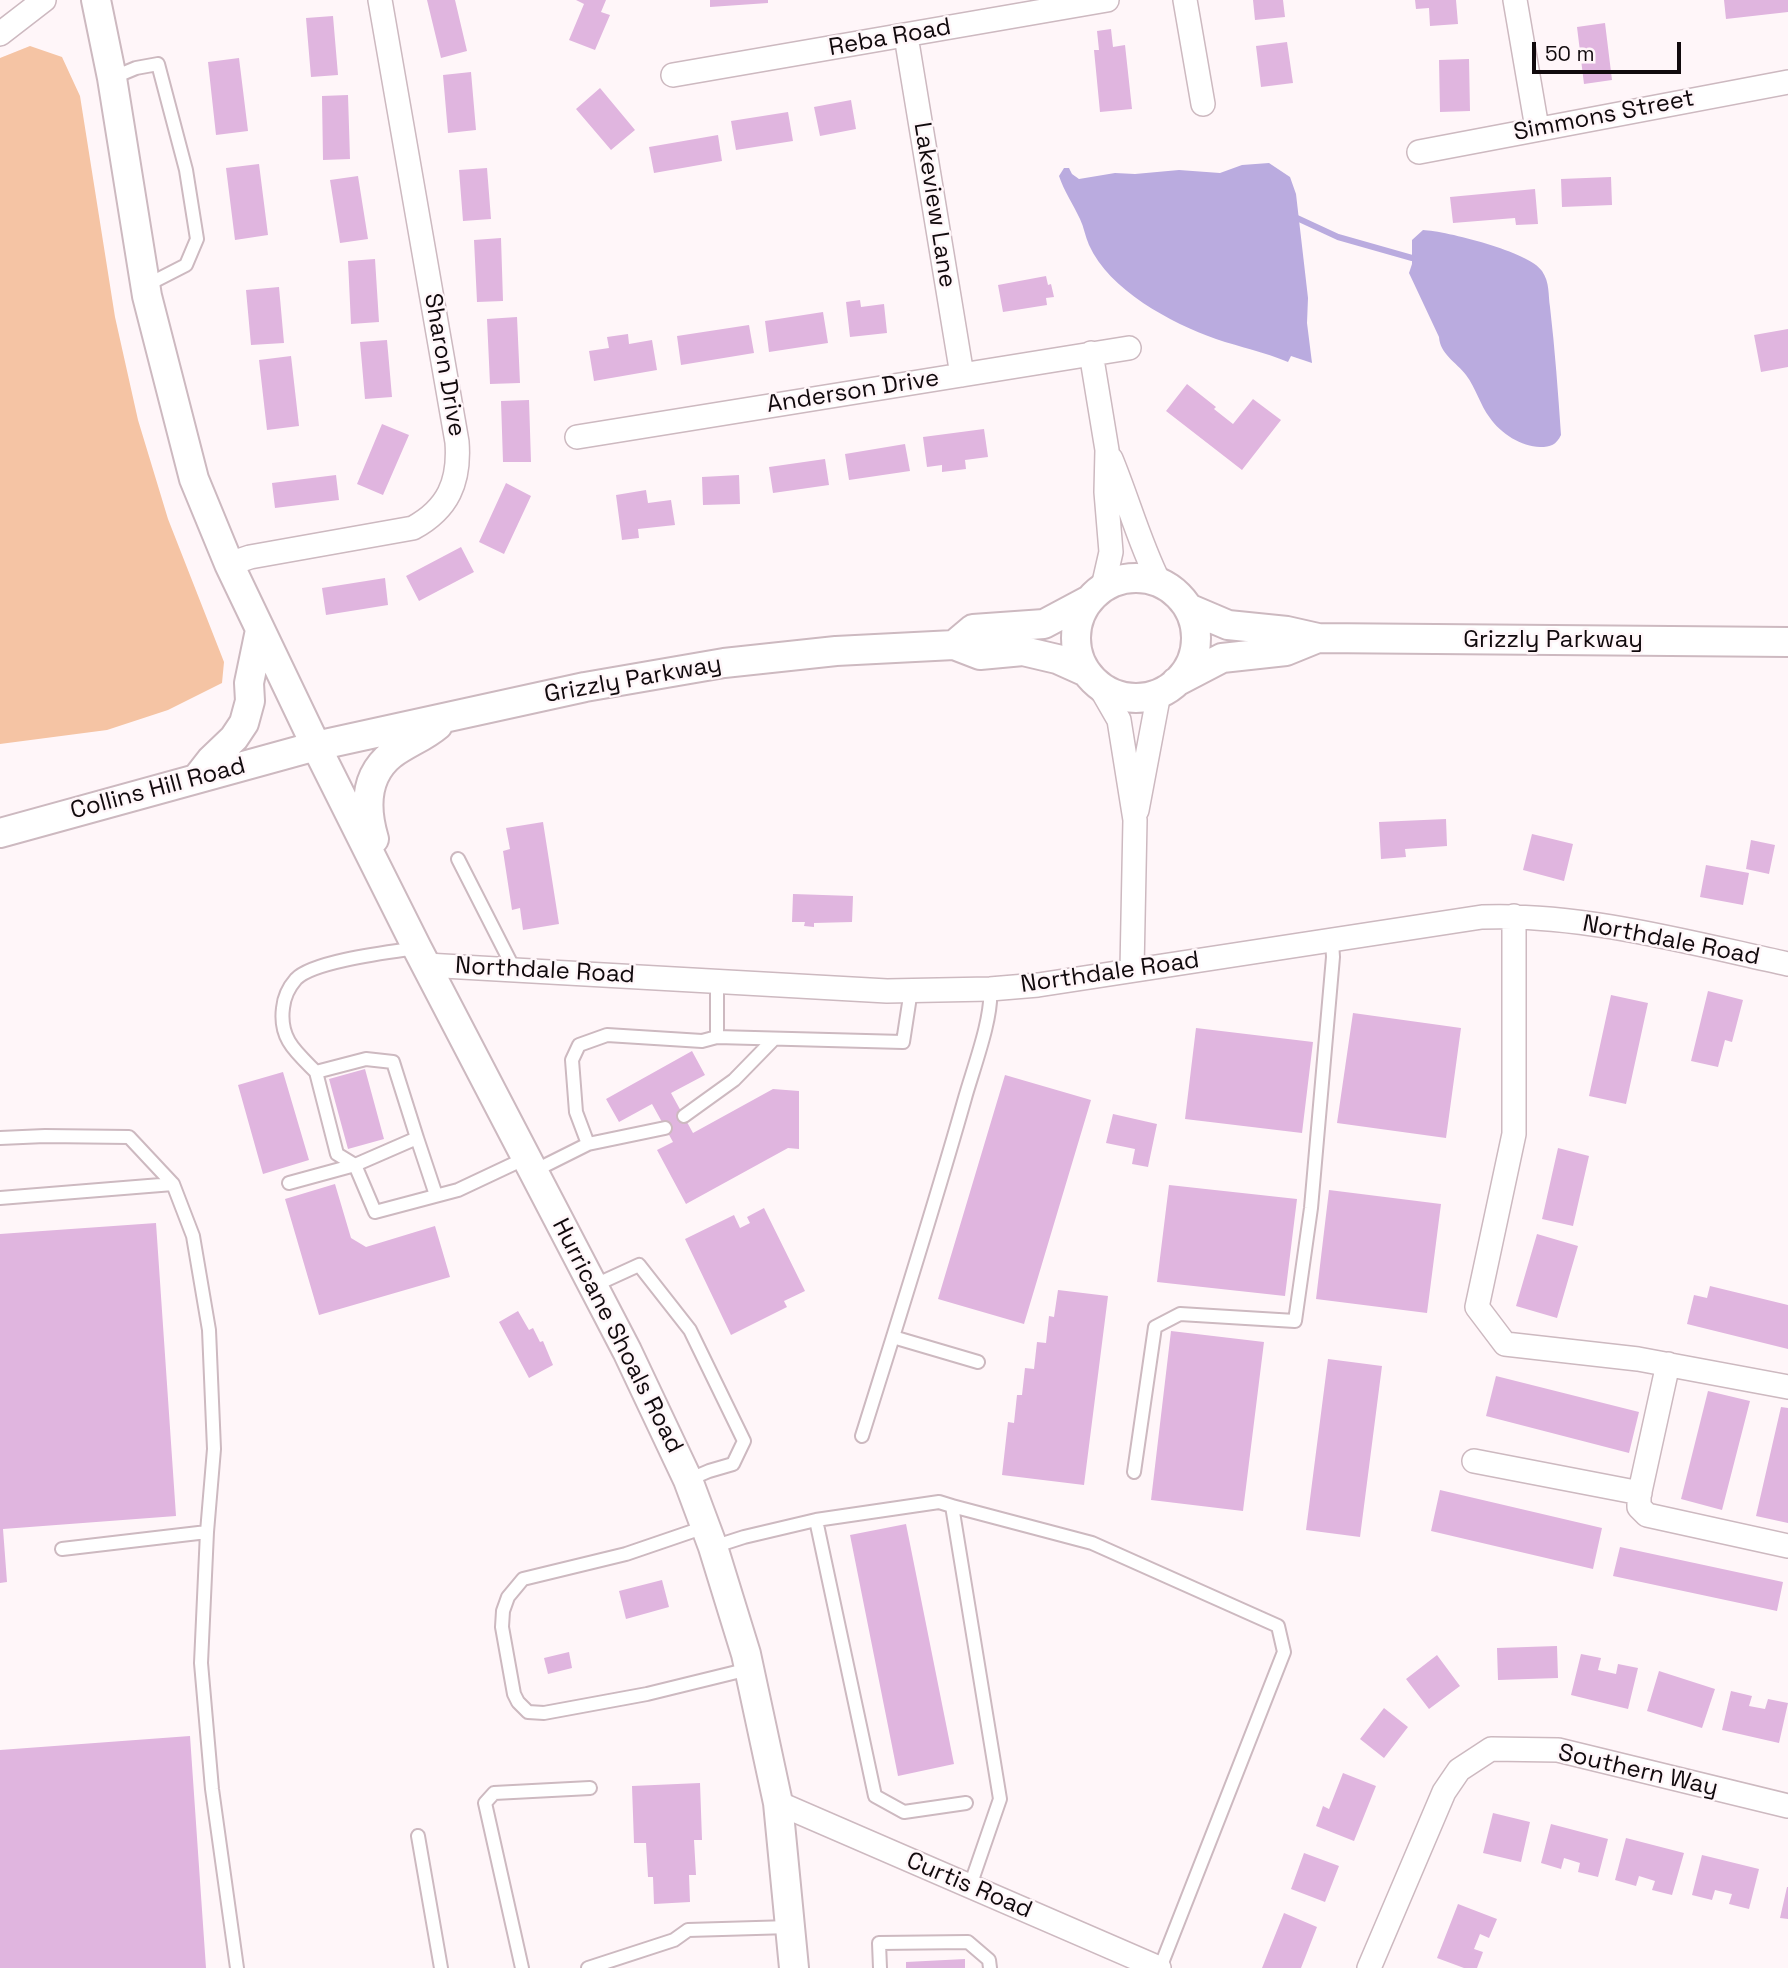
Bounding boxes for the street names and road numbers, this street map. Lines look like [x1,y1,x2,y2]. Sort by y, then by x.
street label: Reba Road [827,13,953,63]
street label: Simmons Street [1511,84,1697,148]
street label: Lakeview Lane [907,120,961,290]
street label: Sharon Drive [417,291,471,439]
street label: Anderson Drive [765,364,941,420]
street label: Grizzly Parkway [1463,626,1643,654]
street label: Grizzly Parkway [542,650,724,710]
street label: Collins Hill Road [67,752,249,826]
street label: Northdale Road [1580,910,1762,972]
street label: Northdale Road [1019,946,1201,1000]
street label: Northdale Road [454,952,636,990]
street label: Hurricane Shoals Road [545,1214,689,1458]
street label: Southern Way [1555,1739,1721,1803]
street label: Curtis Road [902,1847,1036,1925]

